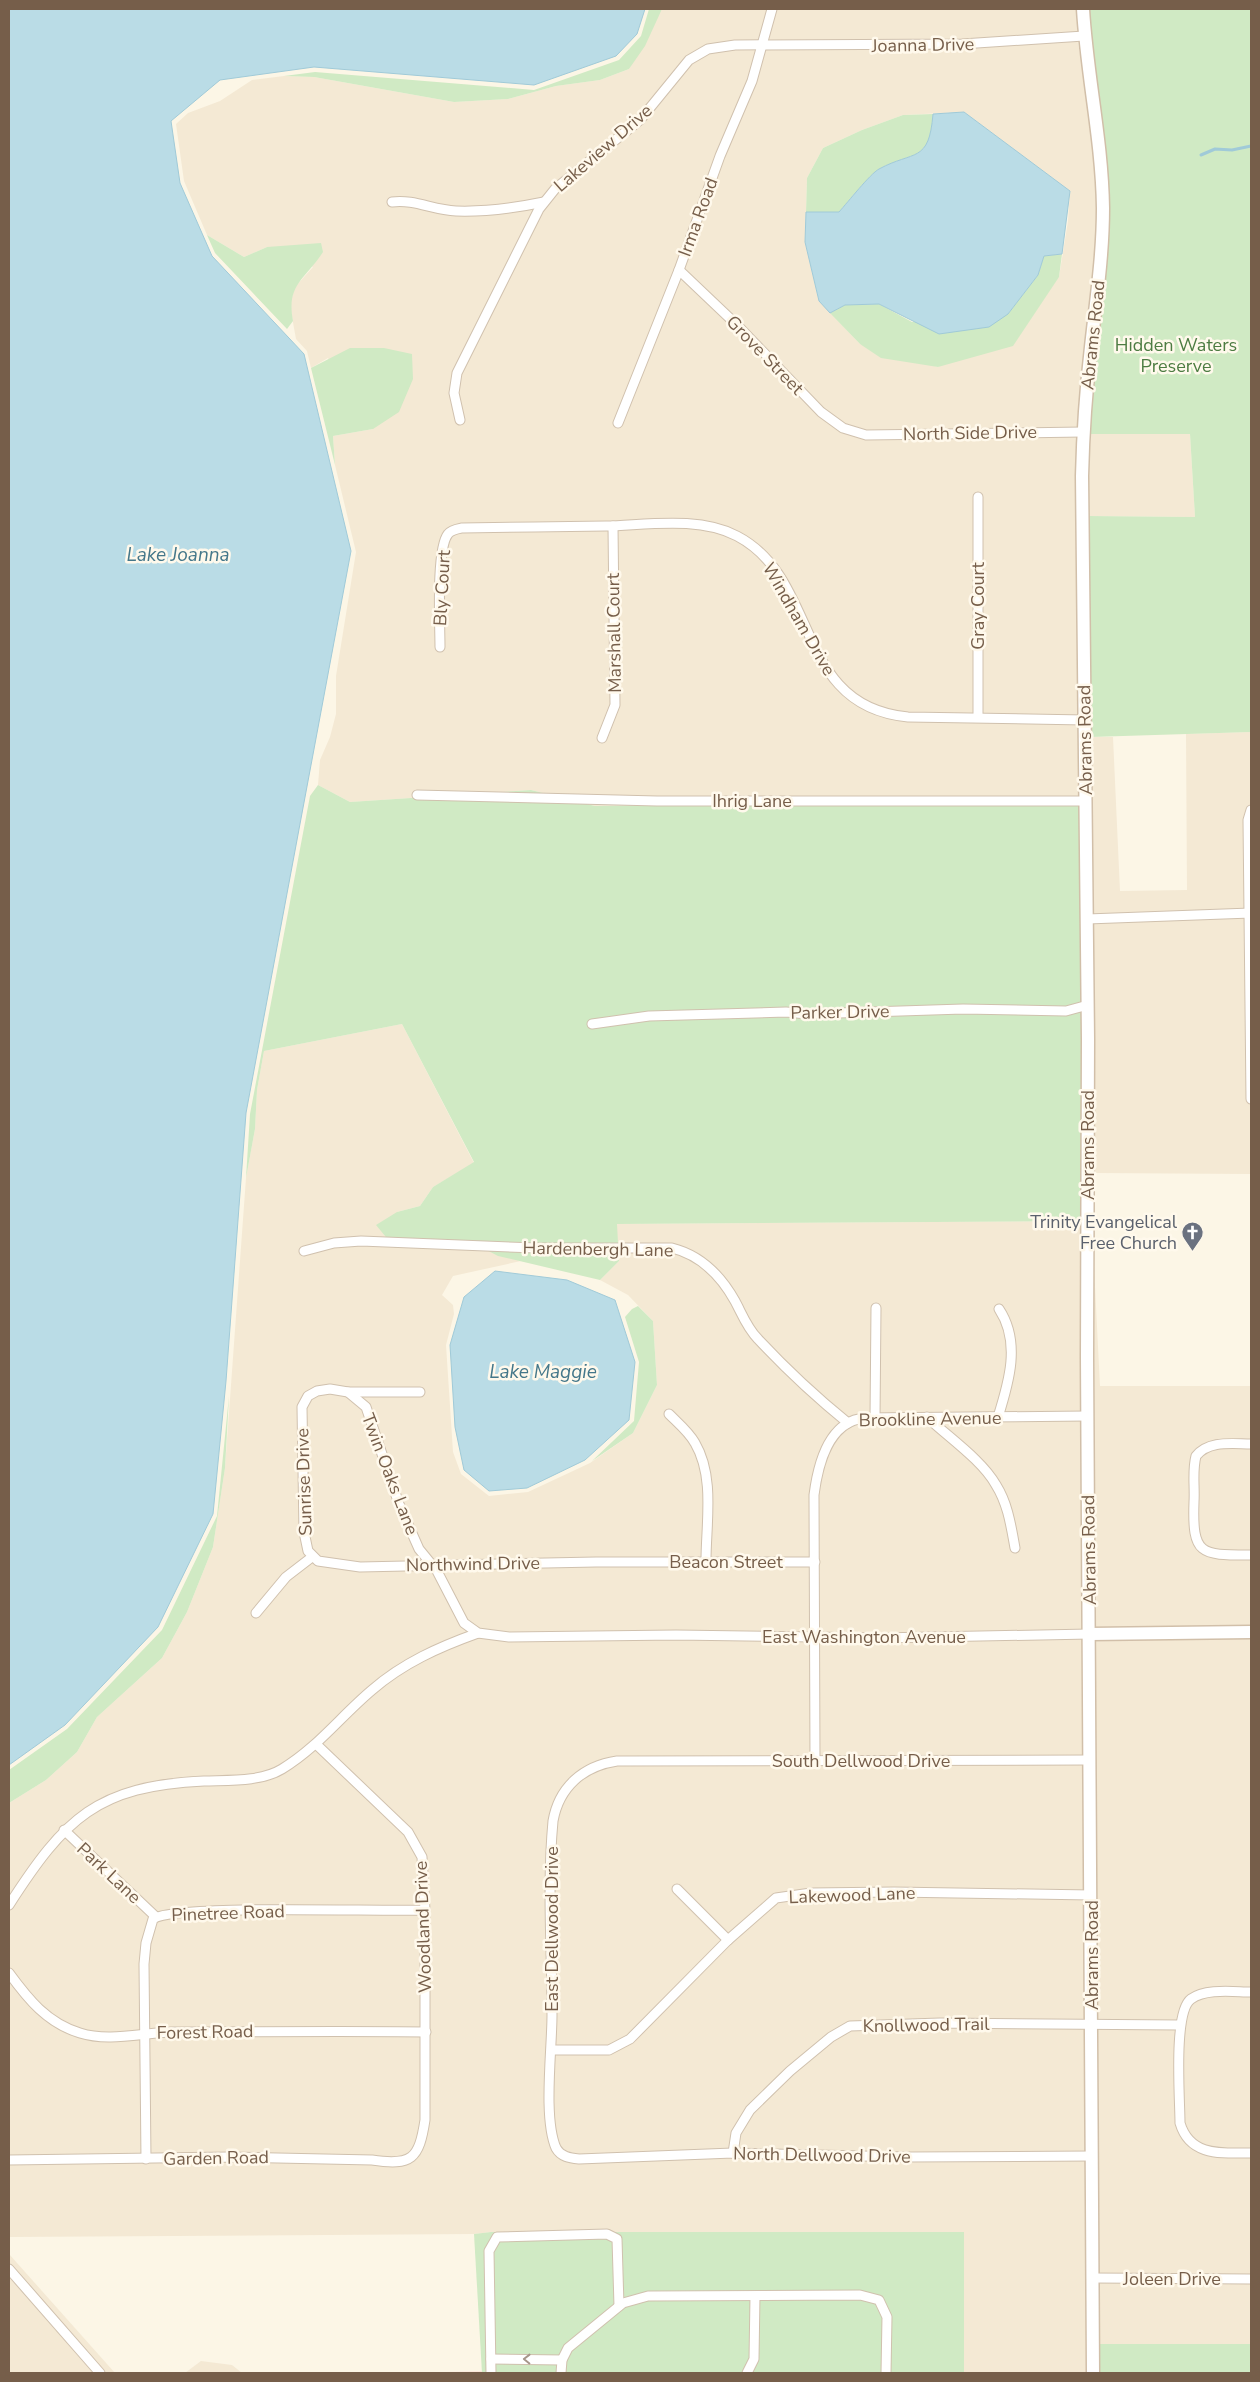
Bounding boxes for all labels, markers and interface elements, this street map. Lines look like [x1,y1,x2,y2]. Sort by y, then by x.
street label: Joanna Drive [870,32,975,58]
street label: Lakeview Drive [549,99,657,197]
street label: Irma Road [673,174,723,260]
street label: Abrams Road [1075,279,1111,391]
street label: Grove Street [721,310,809,400]
park label: Hidden Waters Preserve [1115,333,1237,378]
street label: North Side Drive [903,420,1037,446]
water label: Lake Joanna [126,542,230,568]
street label: Bly Court [428,549,456,627]
street label: Windham Drive [757,558,841,680]
street label: Gray Court [966,562,990,650]
street label: Marshall Court [601,572,627,693]
street label: Abrams Road [1072,685,1098,795]
street label: Ihrig Lane [712,789,792,813]
street label: Parker Drive [790,999,890,1025]
street label: Abrams Road [1076,1090,1100,1200]
place label: Trinity Evangelical Free Church [1030,1210,1178,1255]
church icon: Trinity Evangelical Free Church [1181,1220,1205,1251]
street label: Hardenbergh Lane [522,1236,674,1262]
water label: Lake Maggie [489,1359,597,1385]
street label: Brookline Avenue [858,1406,1002,1432]
street label: Twin Oaks Lane [356,1410,424,1538]
street label: Sunrise Drive [290,1428,318,1536]
street label: Abrams Road [1076,1495,1102,1605]
street label: Beacon Street [669,1550,783,1574]
street label: Northwind Drive [406,1551,540,1577]
street label: East Washington Avenue [762,1625,966,1649]
street label: South Dellwood Drive [772,1749,950,1773]
street label: Park Lane [72,1837,146,1909]
street label: East Dellwood Drive [540,1846,564,2012]
street label: Woodland Drive [409,1861,437,1993]
street label: Lakewood Lane [788,1881,916,1909]
street label: Pinetree Road [171,1899,285,1927]
street label: Abrams Road [1080,1900,1104,2010]
street label: Knollwood Trail [862,2012,990,2038]
street label: Forest Road [156,2019,254,2045]
street label: North Dellwood Drive [733,2141,911,2169]
street label: Garden Road [163,2145,269,2171]
street label: Joleen Drive [1122,2267,1221,2291]
one-way arrow [523,2354,531,2365]

